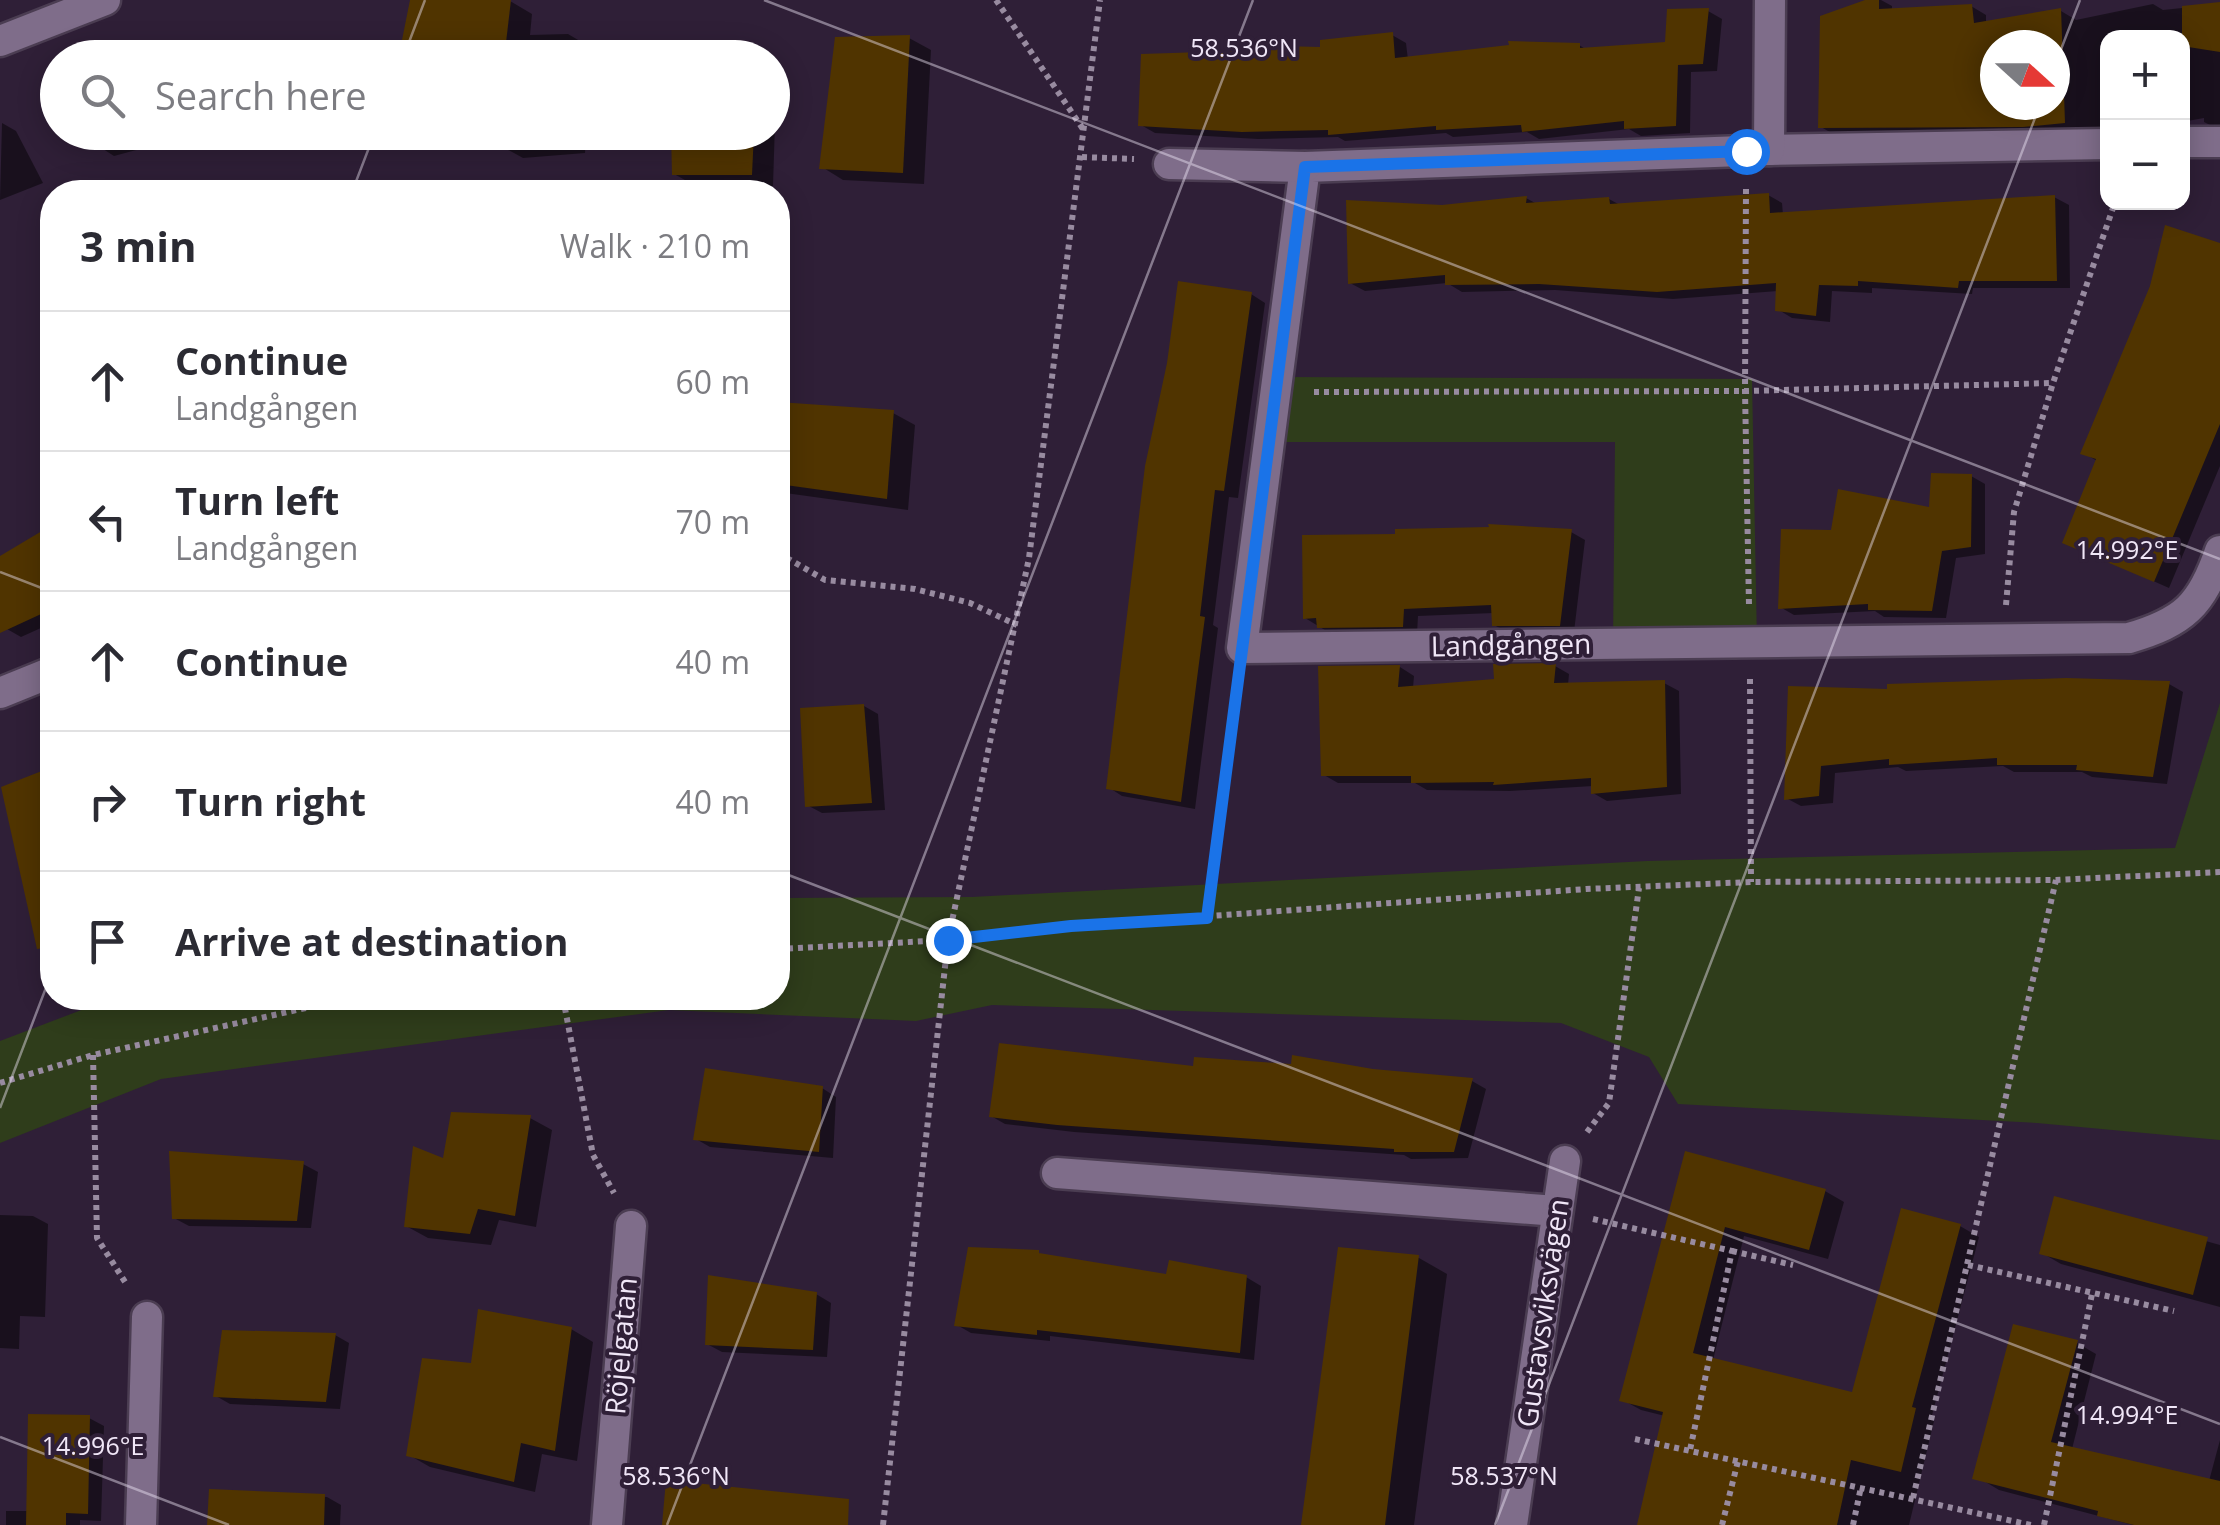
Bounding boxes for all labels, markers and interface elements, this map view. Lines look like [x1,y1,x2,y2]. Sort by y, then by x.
text: 58.536°N [1190,30,1298,64]
north arrow [1980,30,2070,120]
map controls [2100,30,2190,210]
button: + [2100,30,2190,120]
search box [40,40,790,150]
icon: search [75,68,130,123]
text: Search here [155,69,367,121]
button: − [2100,120,2190,210]
route start [1724,129,1770,175]
text: 3 min [80,217,197,274]
text: Walk · 210 m [560,224,750,267]
text: Continue [175,334,348,386]
icon: ahead [80,354,135,409]
text: 60 m [675,360,750,403]
text: Landgången [175,386,358,429]
text: Turn left [175,474,339,526]
icon: left [80,494,135,549]
text: 70 m [675,500,750,543]
text: Landgången [175,526,358,569]
text: 14.992°E [2076,532,2178,566]
street label: Landgången [1430,624,1592,664]
icon: ahead [80,634,135,689]
text: Continue [175,635,348,687]
text: 40 m [675,640,750,683]
icon: right [80,774,135,829]
text: Turn right [175,775,366,827]
text: 40 m [675,780,750,823]
icon: arrive [80,914,135,969]
text: Arrive at destination [175,915,569,967]
route end [926,918,972,964]
street label: Gustavsviksvägen [1507,1196,1577,1430]
street label: Röjelgatan [595,1276,645,1416]
text: 14.994°E [2076,1397,2178,1431]
text: 14.996°E [42,1428,144,1462]
text: 58.536°N [622,1458,730,1492]
text: 58.537°N [1450,1458,1558,1492]

